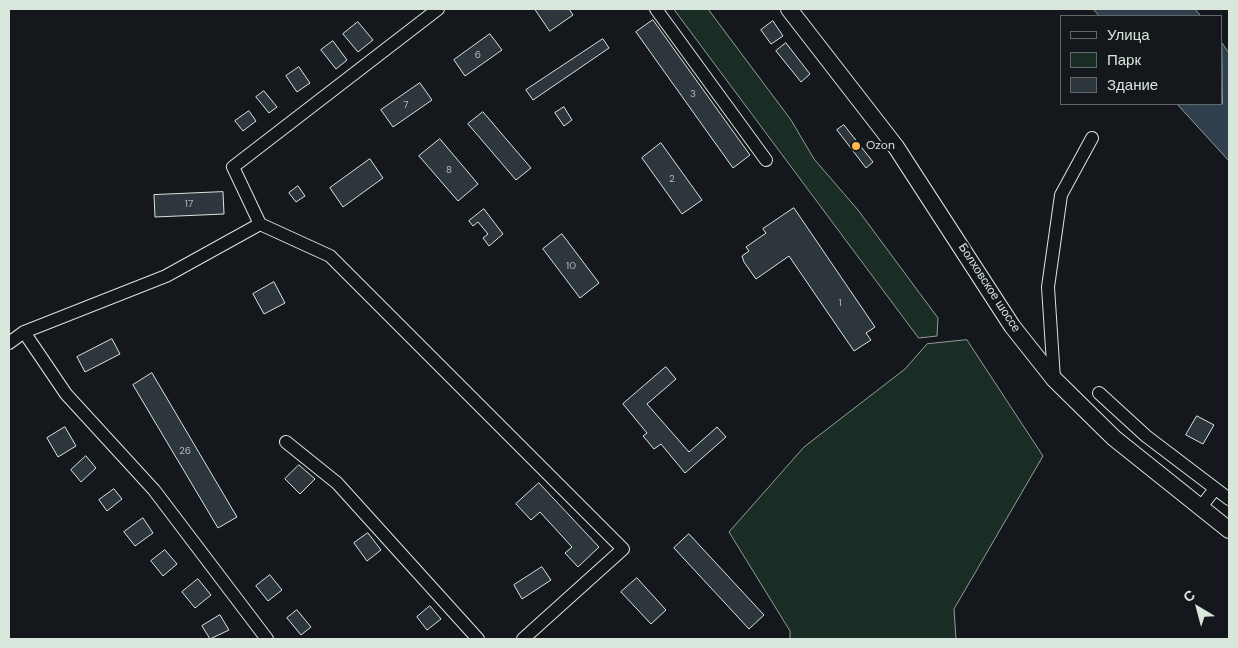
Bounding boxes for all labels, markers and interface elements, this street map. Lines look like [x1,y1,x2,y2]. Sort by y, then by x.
legend [1060,15,1223,105]
text: Улица [1107,25,1150,45]
house number: 6 [475,49,481,61]
text: Парк [1107,50,1141,70]
text: Здание [1107,75,1158,95]
house number: 3 [690,88,696,100]
house number: 7 [403,99,409,111]
place label: Ozon [866,139,895,153]
marker: Ozon [850,140,862,152]
house number: 8 [446,164,452,176]
house number: 2 [669,173,675,185]
house number: 17 [185,198,193,210]
street label: Болховское шоссе [955,241,1023,335]
house number: 10 [566,260,576,272]
house number: 1 [838,297,842,309]
house number: 26 [179,445,191,457]
north arrow [1173,583,1223,633]
text: С [1180,586,1198,606]

